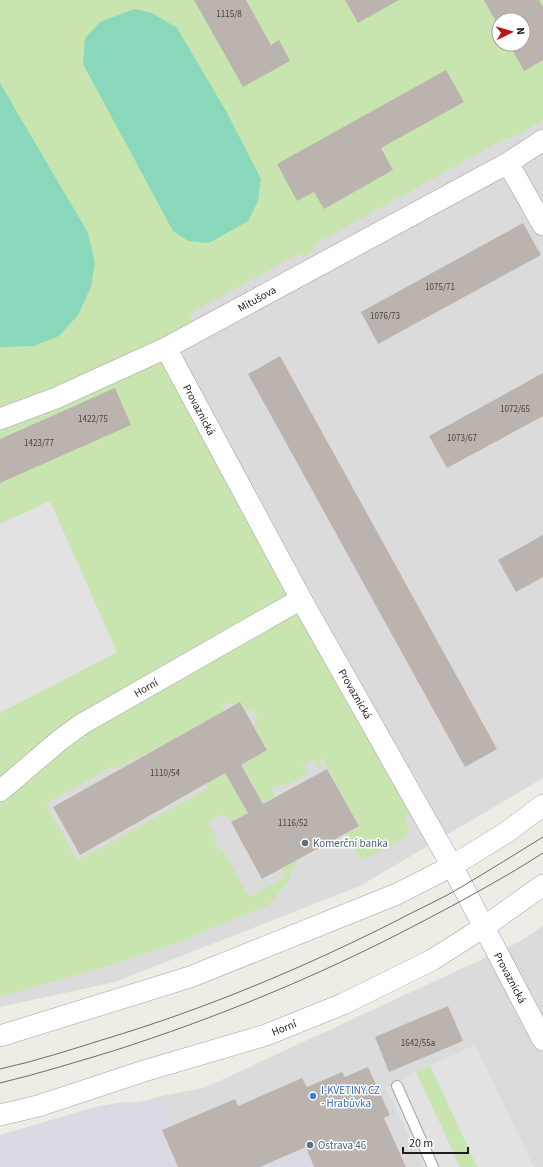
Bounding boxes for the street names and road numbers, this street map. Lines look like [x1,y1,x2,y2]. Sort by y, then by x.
street label: Mitušova [235,282,279,316]
street label: Provaznická [179,382,219,438]
street label: Provaznická [335,666,375,722]
street label: Horní [131,675,161,701]
street label: Provaznická [490,950,530,1006]
street label: Horní [269,1016,299,1040]

